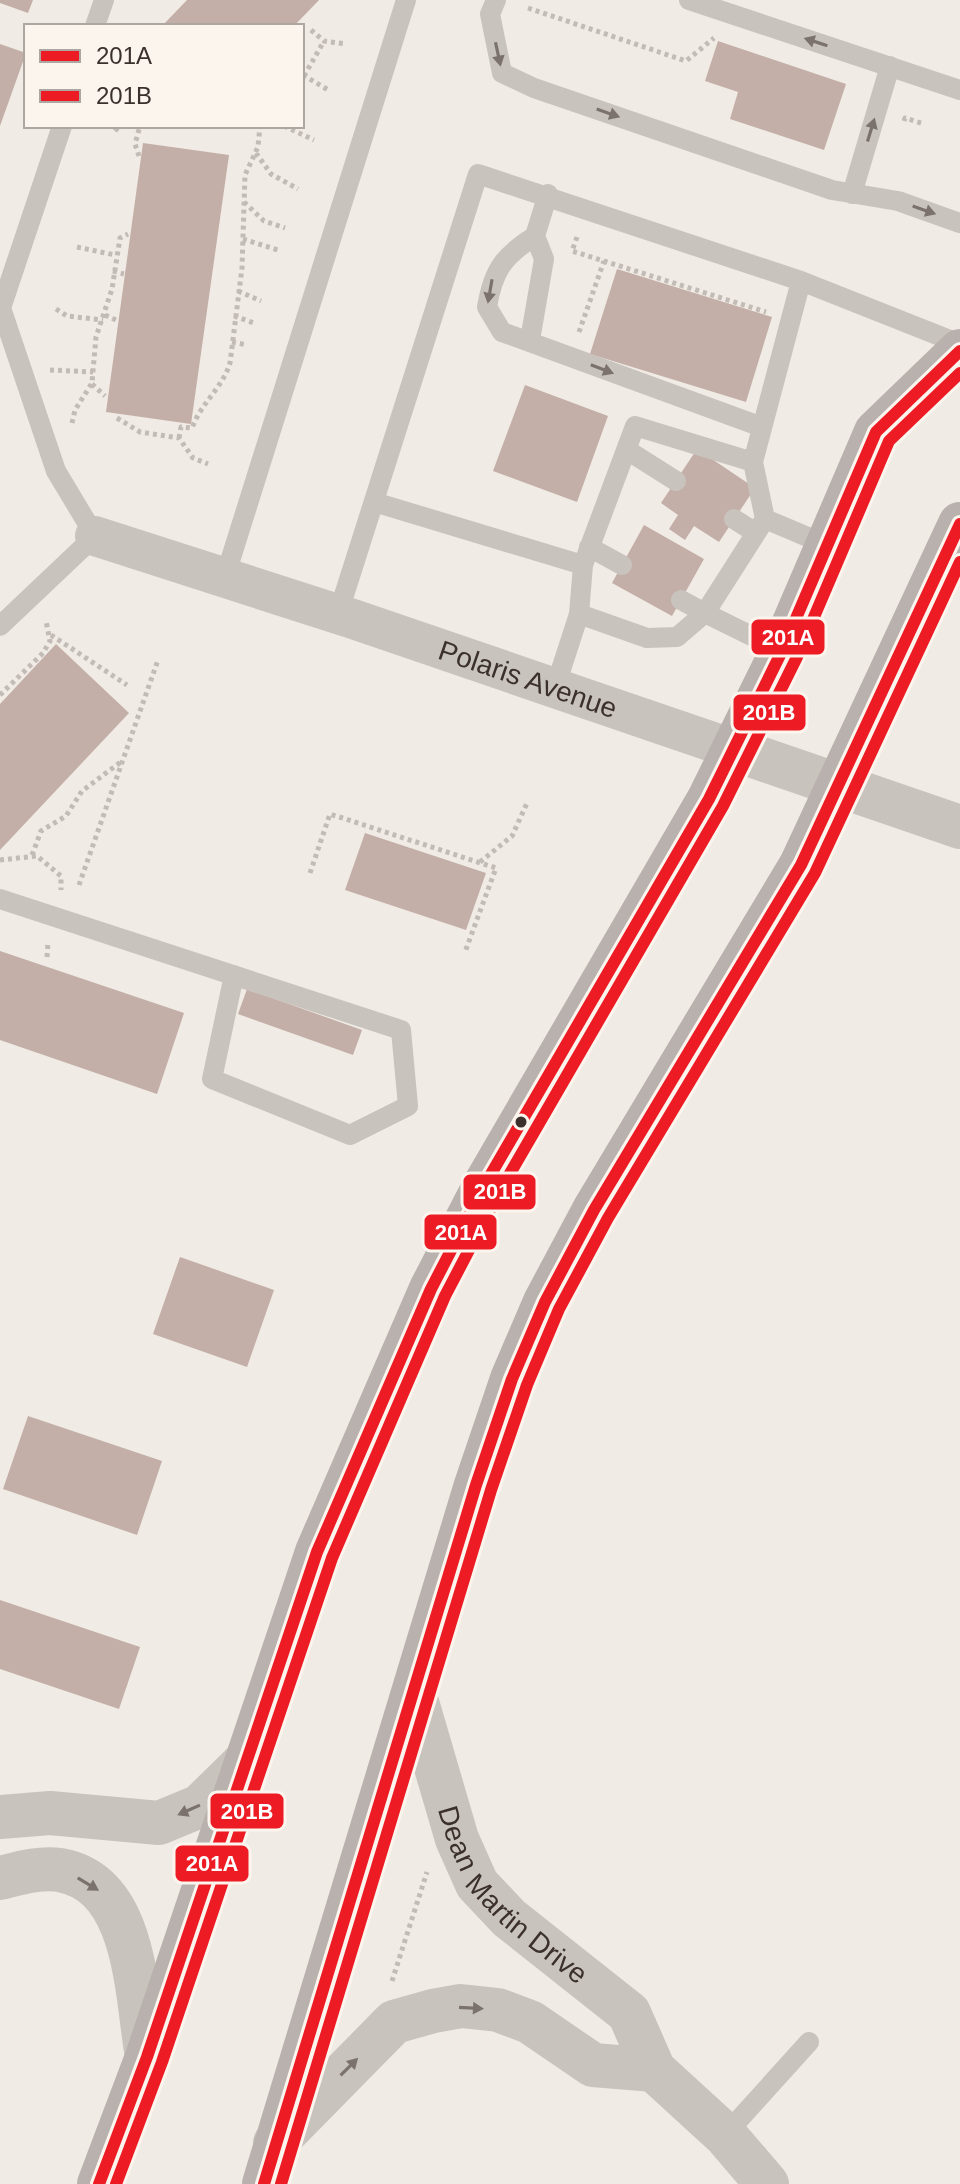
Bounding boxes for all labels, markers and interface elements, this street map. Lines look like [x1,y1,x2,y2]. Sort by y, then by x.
legend [24,24,304,128]
one-way arrow [804,35,828,47]
one-way arrow [492,41,505,66]
text: 201A [96,42,152,69]
text: 201B [96,82,152,109]
one-way arrow [596,108,620,120]
one-way arrow [865,118,878,142]
one-way arrow [912,205,936,217]
one-way arrow [483,279,495,304]
one-way arrow [590,363,614,376]
line badge: 201A [750,618,826,656]
text: 201A [762,625,814,650]
street label: Polaris Avenue [435,635,621,724]
line badge: 201B [732,693,807,732]
text: 201B [743,700,795,725]
unlabelled marker [513,1114,529,1130]
line badge: 201B [462,1173,537,1211]
text: 201B [474,1179,526,1204]
line badge: 201A [423,1213,498,1251]
text: 201A [435,1220,487,1245]
line badge: 201B [209,1792,285,1830]
text: 201B [221,1799,273,1824]
street label: Dean Martin Drive [432,1802,593,1990]
one-way arrow [178,1803,201,1817]
line badge: 201A [174,1844,250,1883]
text: 201A [186,1851,238,1876]
one-way arrow [77,1876,100,1891]
one-way arrow [458,2001,484,2014]
one-way arrow [340,2058,358,2077]

